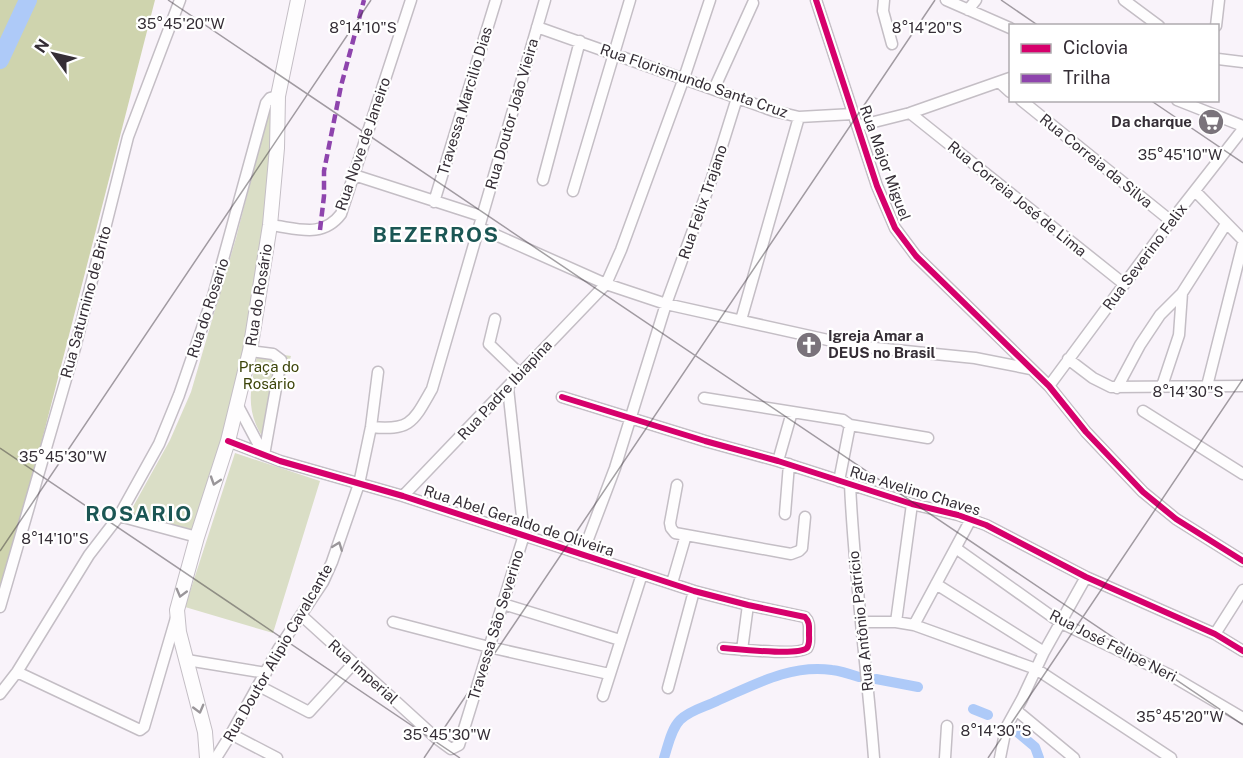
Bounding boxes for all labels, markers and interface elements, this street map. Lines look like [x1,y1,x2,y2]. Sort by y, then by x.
text: 35°45'20"W [137,15,225,32]
text: 8°14'10"S [329,19,397,36]
text: 8°14'20"S [892,19,962,36]
north arrow [24,24,84,84]
legend [1009,24,1219,102]
street label: Travessa Marcilio Dias [434,25,495,177]
text: N [31,35,53,56]
street label: Rua Doutor João Vieira [482,37,541,191]
text: Ciclovia [1063,37,1128,58]
street label: Rua Florismundo Santa Cruz [598,40,790,121]
text: Trilha [1063,67,1110,88]
street label: Rua Nove de Janeiro [332,75,393,213]
street label: Rua Major Miguel [857,103,914,223]
supermarket icon: Da charque [1196,107,1226,137]
street label: Rua Correia da Silva [1037,110,1156,211]
place label: Da charque [1111,113,1192,130]
street label: Rua Correia José de Lima [944,137,1090,260]
street label: Rua Felix Trajano [675,142,730,261]
text: 35°45'10"W [1138,146,1222,163]
street label: Rua Severino Felix [1099,200,1190,313]
district label: BEZERROS [373,222,499,247]
street label: Rua Saturnino de Brito [57,224,114,380]
street label: Rua do Rosário [242,242,275,347]
street label: Rua do Rosario [183,256,232,360]
place label: Igreja Amar a DEUS no Brasil [828,327,935,361]
church icon: Igreja Amar a DEUS no Brasil [794,330,824,360]
street label: Rua Padre Ibiapina [454,336,555,443]
park label: Praça do Rosário [239,358,299,392]
text: 8°14'30"S [1153,383,1223,400]
text: 35°45'30"W [19,448,107,465]
street label: Rua Avelino Chaves [848,463,983,518]
one-way arrow [209,475,222,486]
street label: Rua Abel Geraldo de Oliveira [422,482,616,559]
district label: ROSARIO [85,501,193,526]
text: 8°14'10"S [21,530,89,547]
one-way arrow [331,541,343,552]
street label: Travessa São Severino [465,548,527,702]
street label: Rua Antônio Patrício [845,550,876,692]
street label: Rua Doutor Alipio Cavalcante [220,561,336,745]
one-way arrow [176,588,189,598]
street label: Rua José Felipe Neri [1047,606,1180,685]
street label: Rua Imperial [325,636,402,707]
one-way arrow [192,704,205,714]
text: 35°45'20"W [1136,708,1224,725]
text: 8°14'30"S [961,722,1031,739]
text: 35°45'30"W [403,726,491,743]

